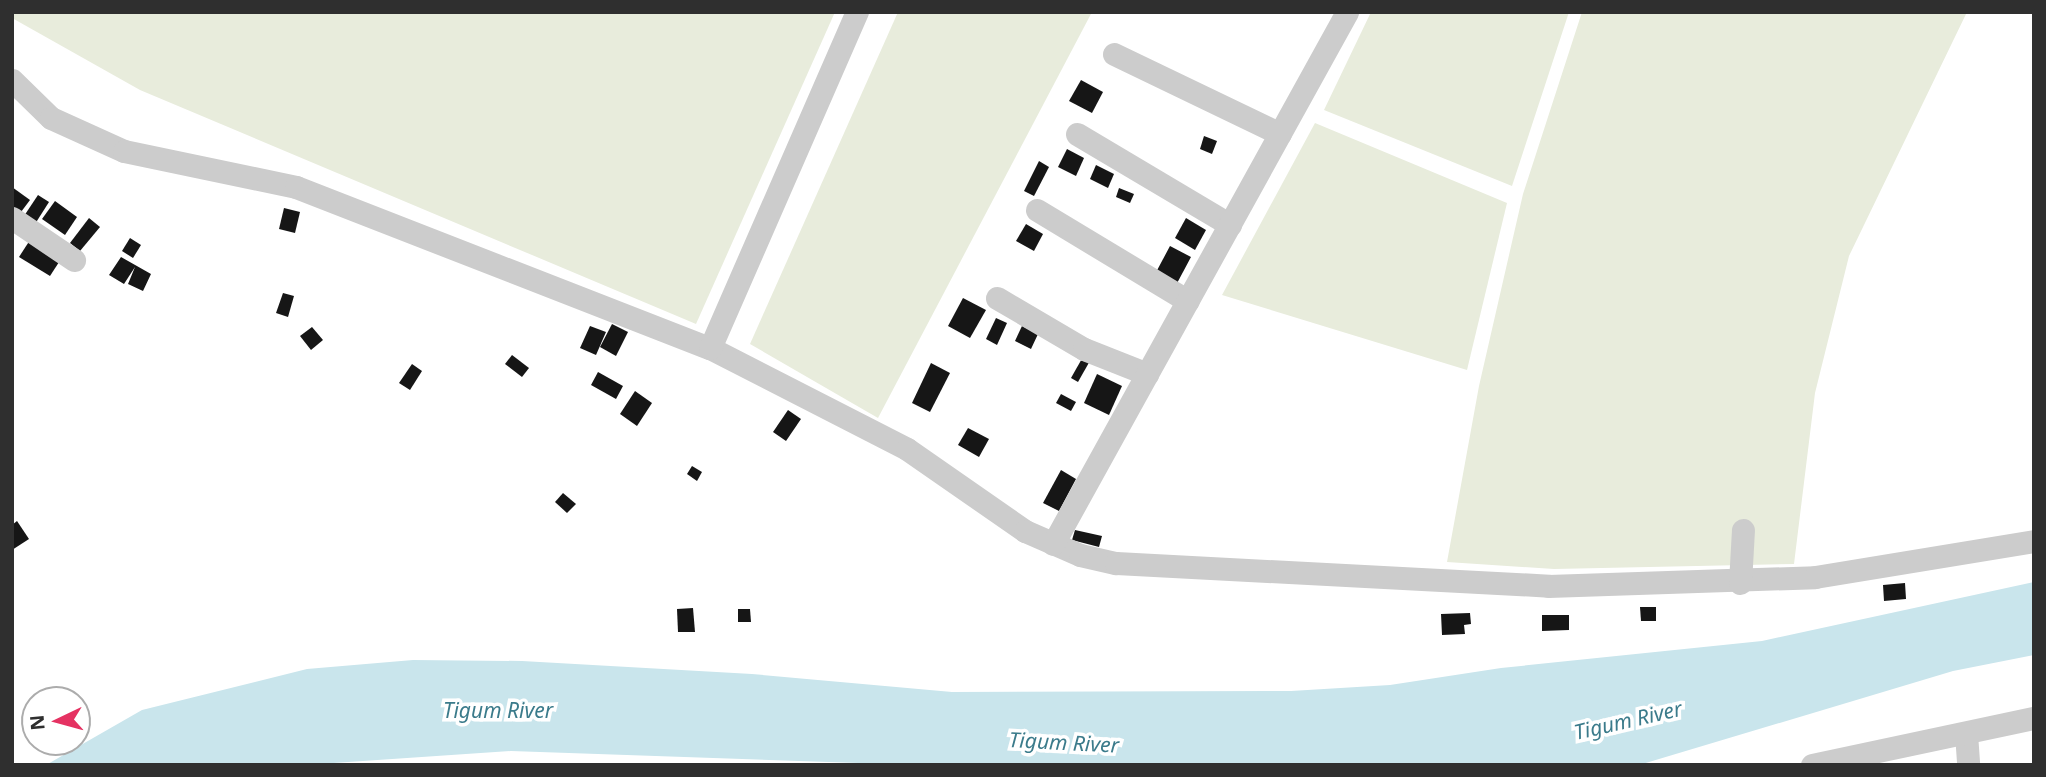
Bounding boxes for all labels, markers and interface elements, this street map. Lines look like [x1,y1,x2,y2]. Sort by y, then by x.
north arrow [21,686,91,756]
water label: Tigum River [1571,695,1685,745]
water label: Tigum River [443,697,553,723]
text: N [23,714,51,731]
water label: Tigum River [1008,727,1120,757]

